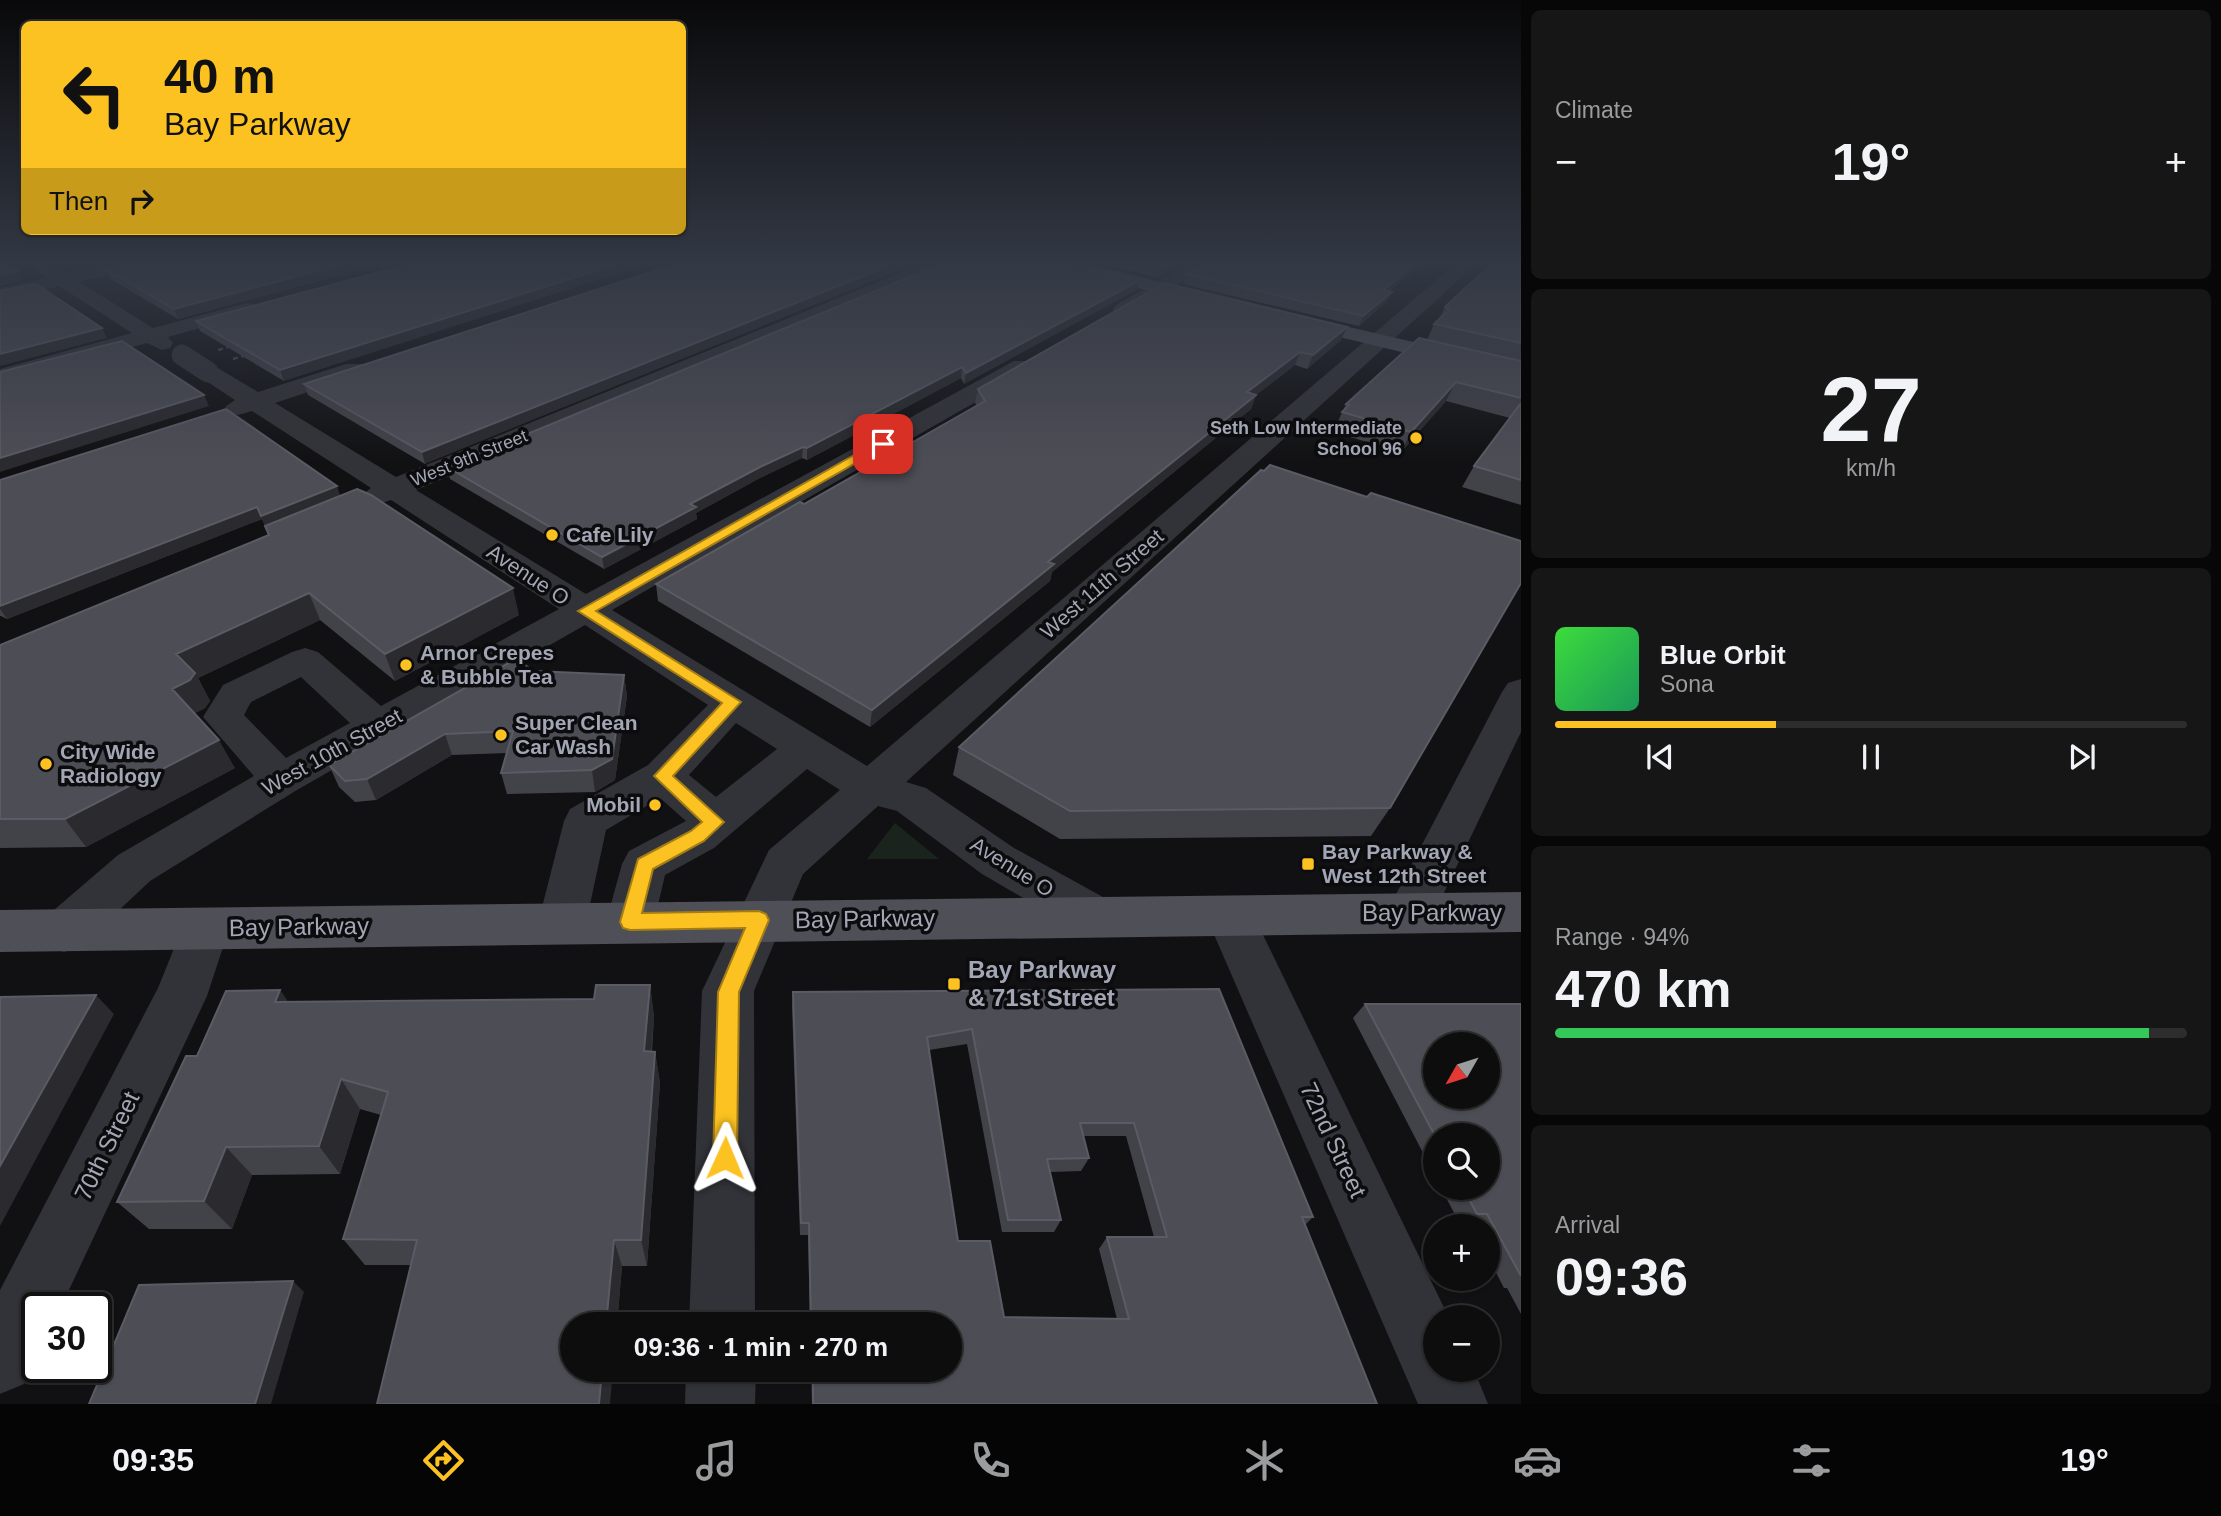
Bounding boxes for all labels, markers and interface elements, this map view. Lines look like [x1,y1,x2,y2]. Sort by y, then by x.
icon: left [49,49,140,140]
text: 40 m [164,49,276,103]
text: Climate [1555,97,1633,123]
text: Bay Parkway [164,106,351,142]
text: 19° [1832,133,1910,191]
text: − [1555,141,1577,183]
text: + [2165,141,2187,183]
icon: right [122,182,160,220]
text: Then [49,186,108,216]
text: 27 [1820,359,1922,460]
pin [853,414,913,474]
place label: Seth Low Intermediate School 96 [1210,418,1402,459]
icon: arrive [864,425,902,463]
street label: West 9th Street [408,426,530,490]
marker: Seth Low Intermediate School 96 [1408,430,1424,446]
text: km/h [1846,455,1896,481]
place label: Cafe Lily [566,523,654,546]
street label: West 11th Street [1036,524,1168,643]
marker: Cafe Lily [544,527,560,543]
street label: Avenue O [483,540,574,610]
text: Blue Orbit [1660,640,1786,670]
place label: Arnor Crepes & Bubble Tea [420,641,554,688]
marker: Arnor Crepes & Bubble Tea [398,657,414,673]
text: Sona [1660,671,1714,697]
street label: West 10th Street [258,704,406,799]
place label: Super Clean Car Wash [515,711,638,758]
marker: Super Clean Car Wash [493,727,509,743]
icon: previous [1641,738,1679,776]
icon: pause [1852,738,1890,776]
icon: next [2063,738,2101,776]
place label: City Wide Radiology [60,740,162,787]
marker: City Wide Radiology [38,756,54,772]
place label: Mobil [586,793,641,816]
marker: Mobil [647,797,663,813]
street label: Avenue O [967,832,1058,901]
place label: Bay Parkway & West 12th Street [1322,840,1486,887]
marker: Bay Parkway & West 12th Street [1300,856,1316,872]
street label: Bay Parkway [1362,899,1502,926]
street label: Bay Parkway [795,904,935,933]
street label: Bay Parkway [229,912,369,941]
text: Range · 94% [1555,924,1689,950]
place label: Bay Parkway & 71st Street [968,956,1117,1011]
text: 470 km [1555,960,1731,1018]
marker: Bay Parkway & 71st Street [946,976,962,992]
north arrow [1423,1032,1500,1110]
map controls [1423,1032,1500,1382]
street label: 72nd Street [1295,1078,1372,1202]
street label: 70th Street [69,1087,145,1204]
position arrow [688,1121,762,1195]
button: search [1423,1123,1500,1200]
text: Arrival [1555,1212,1620,1238]
button: + [1423,1214,1500,1291]
text: 09:36 [1555,1248,1688,1306]
speed limit sign: 30 [21,1292,112,1383]
button: − [1423,1305,1500,1382]
text: 09:36 · 1 min · 270 m [634,1332,888,1362]
icon: directions [419,1436,468,1485]
icon: music [692,1436,741,1485]
icon: phone [966,1436,1015,1485]
icon: climate [1240,1436,1289,1485]
icon: car [1513,1436,1562,1485]
icon: filters [1787,1436,1836,1485]
text: 09:35 [112,1442,194,1478]
text: 19° [2060,1442,2109,1478]

